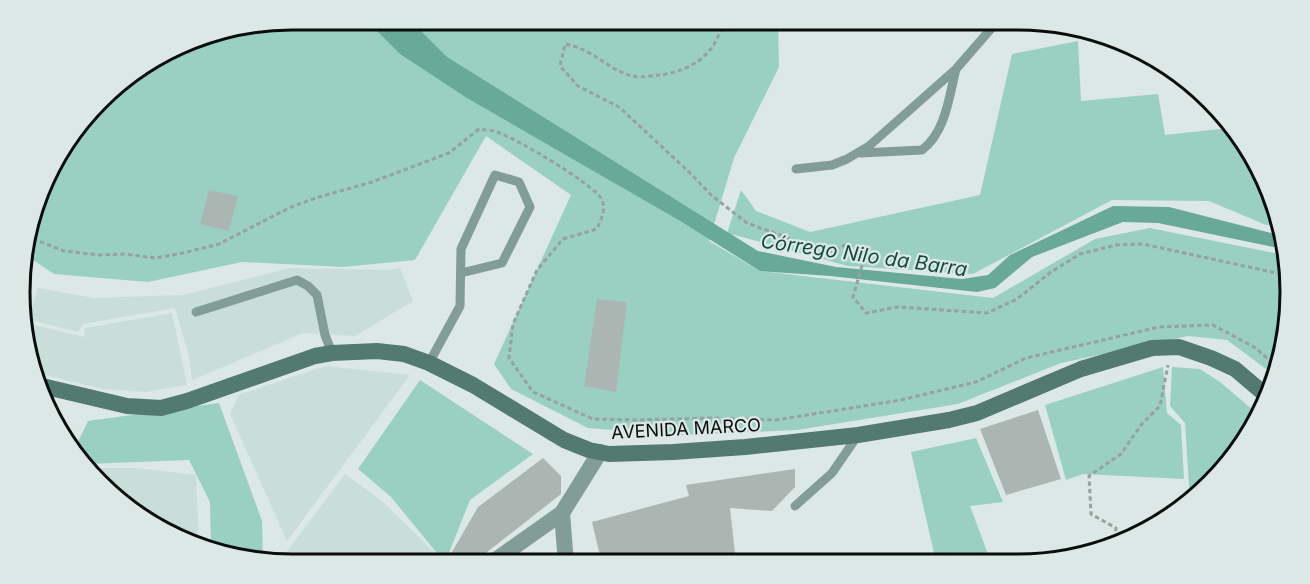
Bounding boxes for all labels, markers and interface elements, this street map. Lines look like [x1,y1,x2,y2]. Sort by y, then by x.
water label: Córrego Nilo da Barra [759,229,969,281]
street label: AVENIDA MARCO [611,414,761,443]

